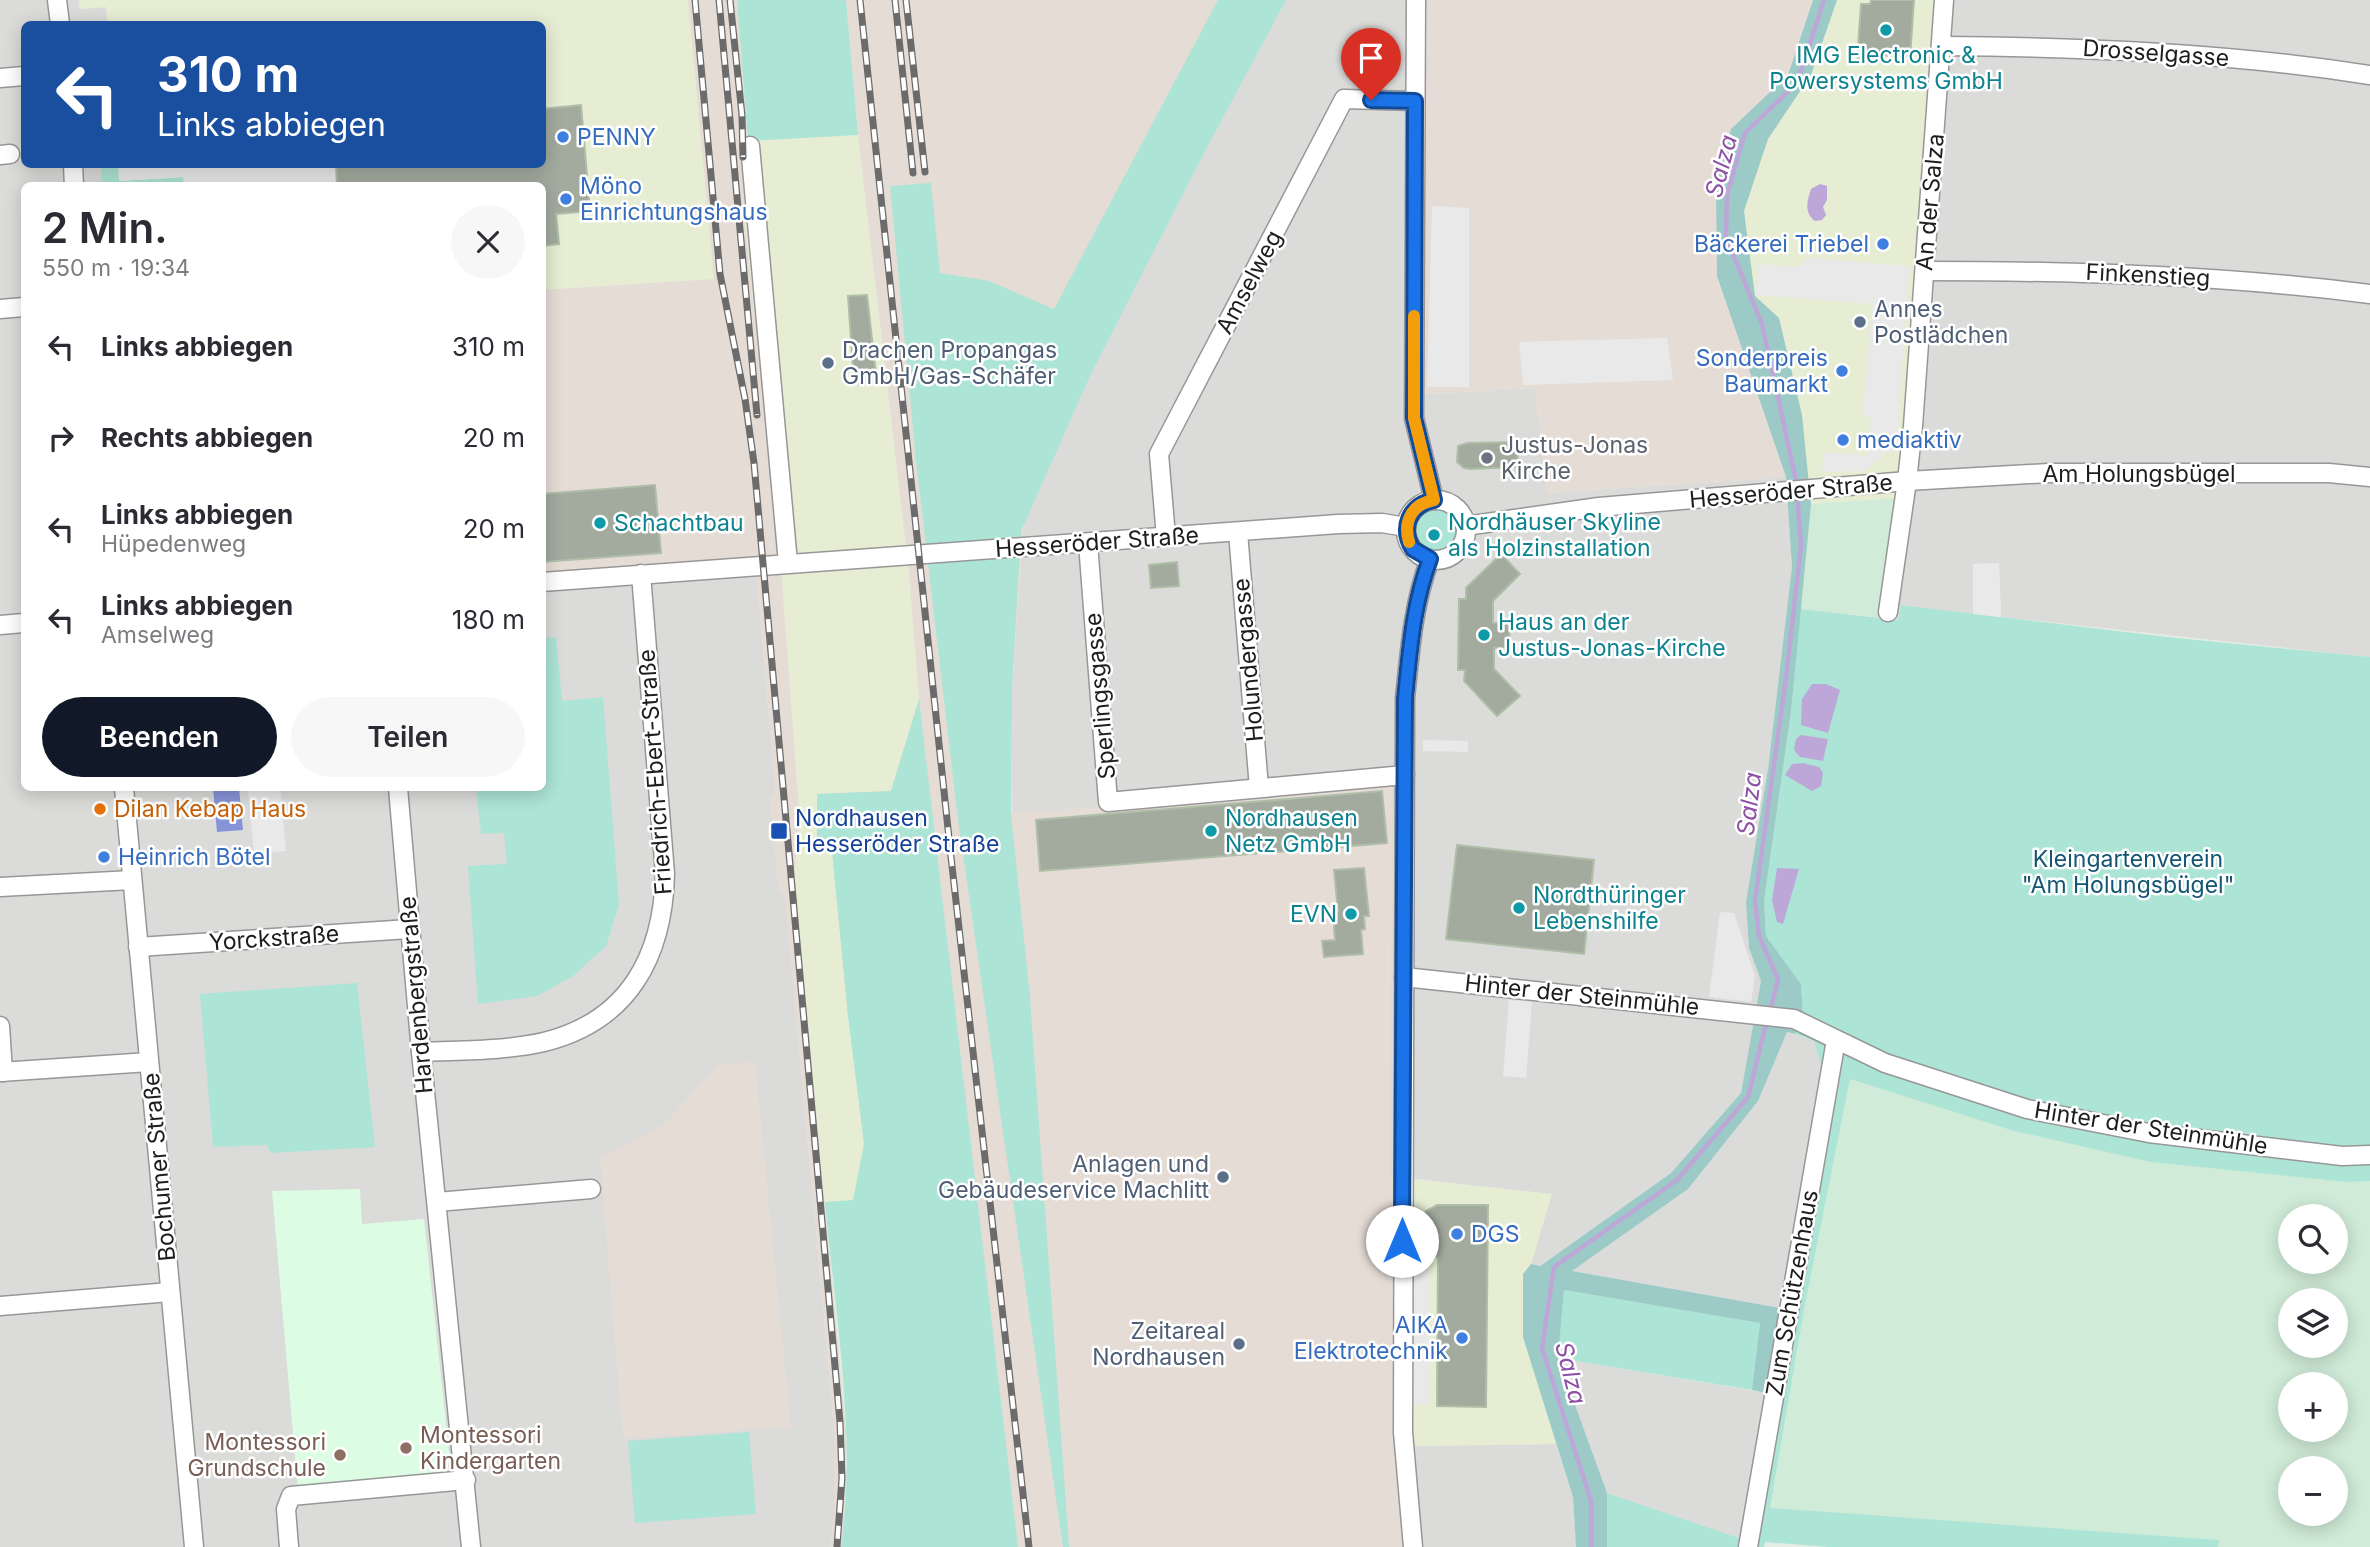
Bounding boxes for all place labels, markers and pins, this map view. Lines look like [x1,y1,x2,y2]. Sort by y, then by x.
marker: IMG Electronic & Powersystems GmbH [1878,22,1894,38]
pin [1341,28,1401,100]
place label: IMG Electronic & Powersystems GmbH [1769,41,2003,95]
place label: PENNY [577,123,656,151]
marker: PENNY [555,129,571,145]
place label: Möno Einrichtungshaus [580,172,768,226]
marker: Möno Einrichtungshaus [558,191,574,207]
place label: Bäckerei Triebel [1694,230,1869,258]
marker: Bäckerei Triebel [1875,236,1891,252]
place label: Annes Postlädchen [1874,295,2008,349]
marker: Annes Postlädchen [1852,314,1868,330]
place label: Drachen Propangas GmbH/Gas-Schäfer [842,336,1057,390]
place label: Sonderpreis Baumarkt [1696,344,1828,398]
marker: Drachen Propangas GmbH/Gas-Schäfer [820,355,836,371]
marker: Sonderpreis Baumarkt [1834,363,1850,379]
place label: mediaktiv [1857,426,1962,454]
place label: Justus-Jonas Kirche [1501,431,1648,485]
marker: mediaktiv [1835,432,1851,448]
marker: Justus-Jonas Kirche [1479,450,1495,466]
place label: Nordhäuser Skyline als Holzinstallation [1448,508,1661,562]
place label: Schachtbau [614,509,744,537]
marker: Schachtbau [592,515,608,531]
marker: Nordhäuser Skyline als Holzinstallation [1426,527,1442,543]
place label: Haus an der Justus-Jonas-Kirche [1498,608,1726,662]
marker: Haus an der Justus-Jonas-Kirche [1476,627,1492,643]
place label: Dilan Kebap Haus [114,795,306,823]
marker: Dilan Kebap Haus [92,801,108,817]
place label: Nordhausen Hesseröder Straße [795,804,999,858]
place label: Nordhausen Netz GmbH [1225,804,1358,858]
marker: Nordhausen Hesseröder Straße [769,821,789,841]
marker: Nordhausen Netz GmbH [1203,823,1219,839]
place label: Heinrich Bötel [118,843,271,871]
marker: Heinrich Bötel [96,849,112,865]
place label: Nordthüringer Lebenshilfe [1533,881,1686,935]
place label: EVN [1290,900,1337,928]
marker: Nordthüringer Lebenshilfe [1511,900,1527,916]
marker: EVN [1343,906,1359,922]
place label: Anlagen und Gebäudeservice Machlitt [938,1150,1209,1204]
marker: Anlagen und Gebäudeservice Machlitt [1215,1169,1231,1185]
place label: DGS [1471,1220,1520,1248]
marker: DGS [1449,1226,1465,1242]
place label: AIKA Elektrotechnik [1294,1311,1448,1365]
place label: Zeitareal Nordhausen [1092,1317,1225,1371]
marker: AIKA Elektrotechnik [1454,1330,1470,1346]
marker: Zeitareal Nordhausen [1231,1336,1247,1352]
place label: Montessori Kindergarten [420,1421,561,1475]
place label: Montessori Grundschule [187,1428,326,1482]
marker: Montessori Kindergarten [398,1440,414,1456]
marker: Montessori Grundschule [332,1447,348,1463]

